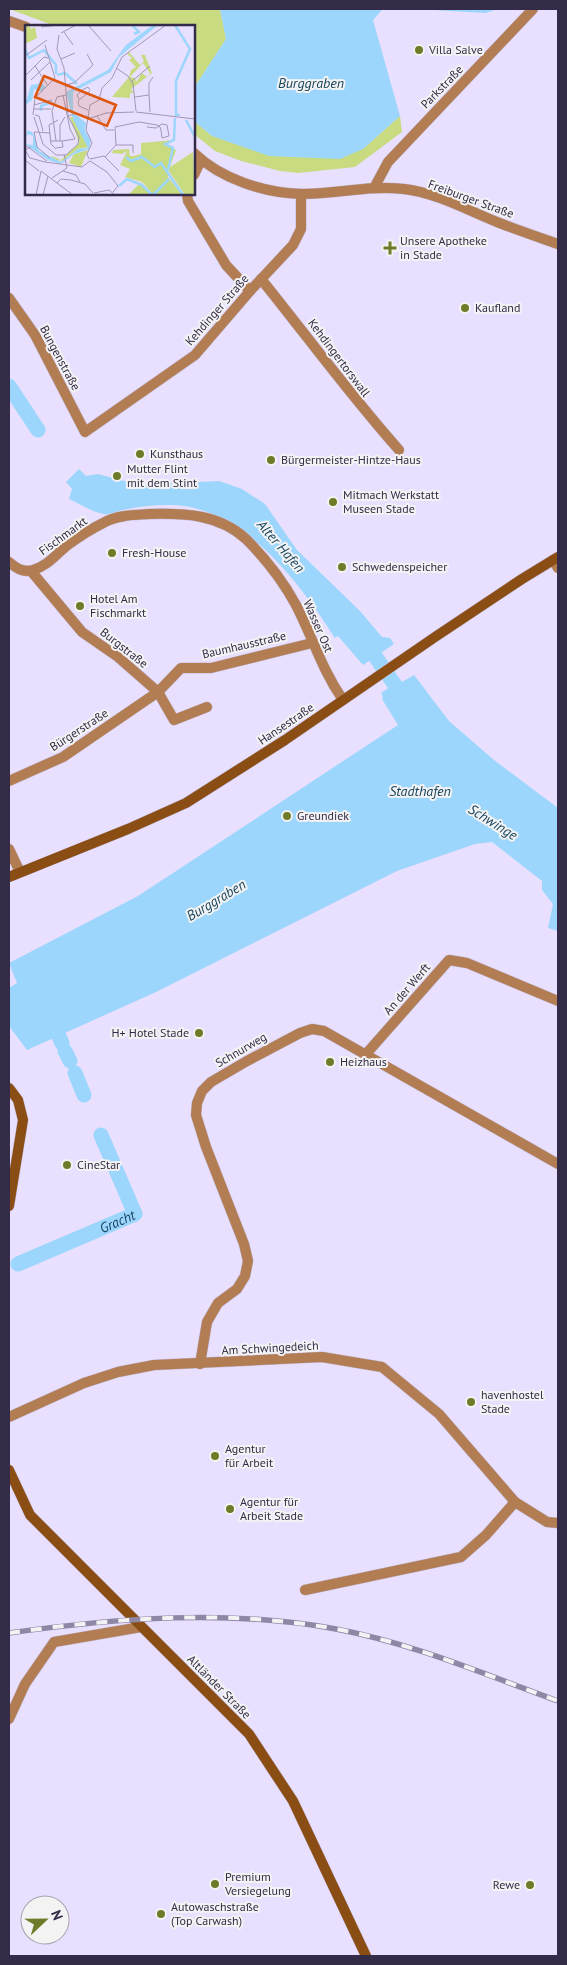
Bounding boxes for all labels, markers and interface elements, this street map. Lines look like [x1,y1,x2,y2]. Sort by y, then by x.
inset map [25,25,195,195]
place label: Villa Salve [428,42,483,57]
marker: Villa Salve [413,44,425,56]
street label: Parkstraße [417,62,466,111]
water label: Burggraben [278,74,344,92]
street label: Freiburger Straße [426,176,516,221]
place label: Unsere Apotheke in Stade [400,233,487,262]
marker: Unsere Apotheke in Stade [384,242,396,254]
street label: Kehdinger Straße [182,271,252,348]
place label: Kaufland [475,300,520,315]
marker: Kaufland [459,302,471,314]
street label: Kehdingertorswall [305,316,374,400]
street label: Bungenstraße [37,323,84,393]
place label: Kunsthaus [150,446,203,461]
marker: Kunsthaus [134,448,146,460]
place label: Bürgermeister-Hintze-Haus [281,452,421,467]
marker: Bürgermeister-Hintze-Haus [265,454,277,466]
place label: Mutter Flint mit dem Stint [127,461,197,490]
marker: Mutter Flint mit dem Stint [111,470,123,482]
place label: Mitmach Werkstatt Museen Stade [343,487,439,516]
marker: Mitmach Werkstatt Museen Stade [327,496,339,508]
street label: Fischmarkt [36,513,90,558]
water label: Alter Hafen [252,515,309,576]
place label: Fresh-House [122,545,186,560]
marker: Fresh-House [106,547,118,559]
place label: Schwedenspeicher [352,559,447,574]
marker: Schwedenspeicher [336,561,348,573]
place label: Hotel Am Fischmarkt [90,591,146,620]
street label: Wasser Ost [300,597,337,655]
marker: Hotel Am Fischmarkt [74,600,86,612]
street label: Burgstraße [97,624,151,671]
street label: Baumhausstraße [201,628,287,661]
street label: Hansestraße [255,699,316,748]
street label: Bürgerstraße [47,705,111,754]
water label: Stadthafen [389,782,451,800]
water label: Schwinge [465,800,521,844]
place label: Greundiek [297,808,349,823]
marker: Greundiek [281,810,293,822]
water label: Burggraben [183,875,249,925]
street label: An der Werft [380,960,433,1018]
place label: H+ Hotel Stade [111,1025,189,1040]
marker: H+ Hotel Stade [193,1027,205,1039]
street label: Schnurweg [213,1029,269,1070]
place label: Heizhaus [340,1054,387,1069]
marker: Heizhaus [324,1056,336,1068]
place label: CineStar [77,1157,120,1172]
marker: CineStar [61,1159,73,1171]
water label: Gracht [97,1206,139,1237]
street label: Am Schwingedeich [221,1337,319,1358]
place label: havenhostel Stade [481,1387,544,1416]
marker: havenhostel Stade [465,1396,477,1408]
place label: Agentur für Arbeit [225,1441,273,1470]
marker: Agentur für Arbeit [209,1450,221,1462]
place label: Agentur für Arbeit Stade [240,1494,303,1523]
marker: Agentur für Arbeit Stade [224,1503,236,1515]
street label: Altländer Straße [184,1652,254,1722]
place label: Premium Versiegelung [224,1869,291,1898]
place label: Rewe [493,1877,520,1892]
marker: Premium Versiegelung [209,1878,221,1890]
marker: Rewe [524,1879,536,1891]
north arrow [20,1895,70,1945]
place label: Autowaschstraße (Top Carwash) [171,1899,259,1928]
text: N [47,1907,67,1923]
marker: Autowaschstraße (Top Carwash) [155,1908,167,1920]

